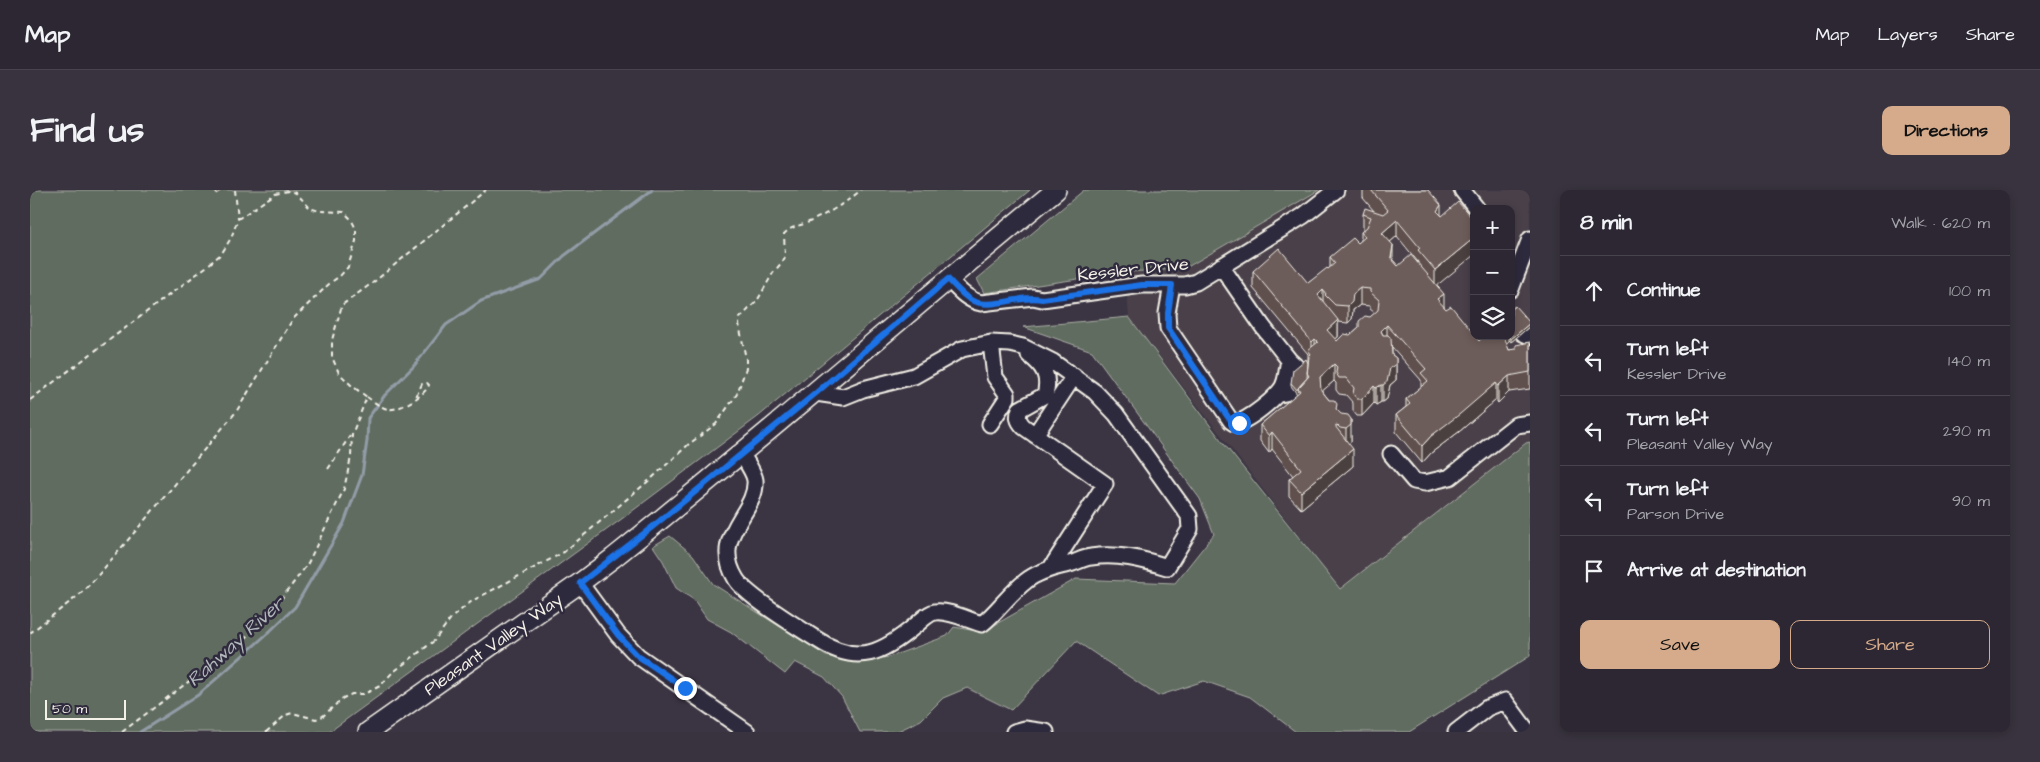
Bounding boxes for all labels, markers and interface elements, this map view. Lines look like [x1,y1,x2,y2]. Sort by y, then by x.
text: Map [25,18,70,52]
text: Map [1815,22,1849,47]
text: Layers [1877,22,1938,47]
text: Share [1966,22,2015,47]
text: Find us [30,106,144,155]
button: Directions [1882,106,2010,155]
map controls [1470,205,1515,340]
button: + [1470,205,1515,250]
text: 8 min [1580,208,1632,237]
text: Walk · 620 m [1891,212,1990,234]
button: − [1470,250,1515,295]
street label: Kessler Drive [1076,251,1190,288]
icon: ahead [1580,277,1608,305]
text: Continue [1627,277,1701,304]
text: 100 m [1949,280,1990,302]
button: layers [1470,295,1515,340]
text: Turn left [1627,336,1708,363]
icon: left [1580,347,1608,375]
text: 140 m [1948,350,1990,372]
text: Kessler Drive [1627,363,1726,385]
text: Turn left [1627,406,1708,433]
route start [1228,412,1251,435]
icon: left [1580,417,1608,445]
text: 290 m [1943,420,1990,442]
text: Pleasant Valley Way [1627,433,1773,455]
text: Turn left [1627,476,1708,503]
icon: left [1580,487,1608,515]
text: 90 m [1952,490,1990,512]
text: Parson Drive [1627,503,1724,525]
icon: arrive [1580,557,1608,585]
text: Arrive at destination [1627,557,1806,584]
street label: Pleasant Valley Way [419,587,568,702]
water label: Rahway River [181,589,293,693]
button: Save [1580,620,1780,669]
button: Share [1790,620,1990,669]
route end [674,677,697,700]
scale bar [45,697,126,720]
text: 50 m [52,699,87,719]

